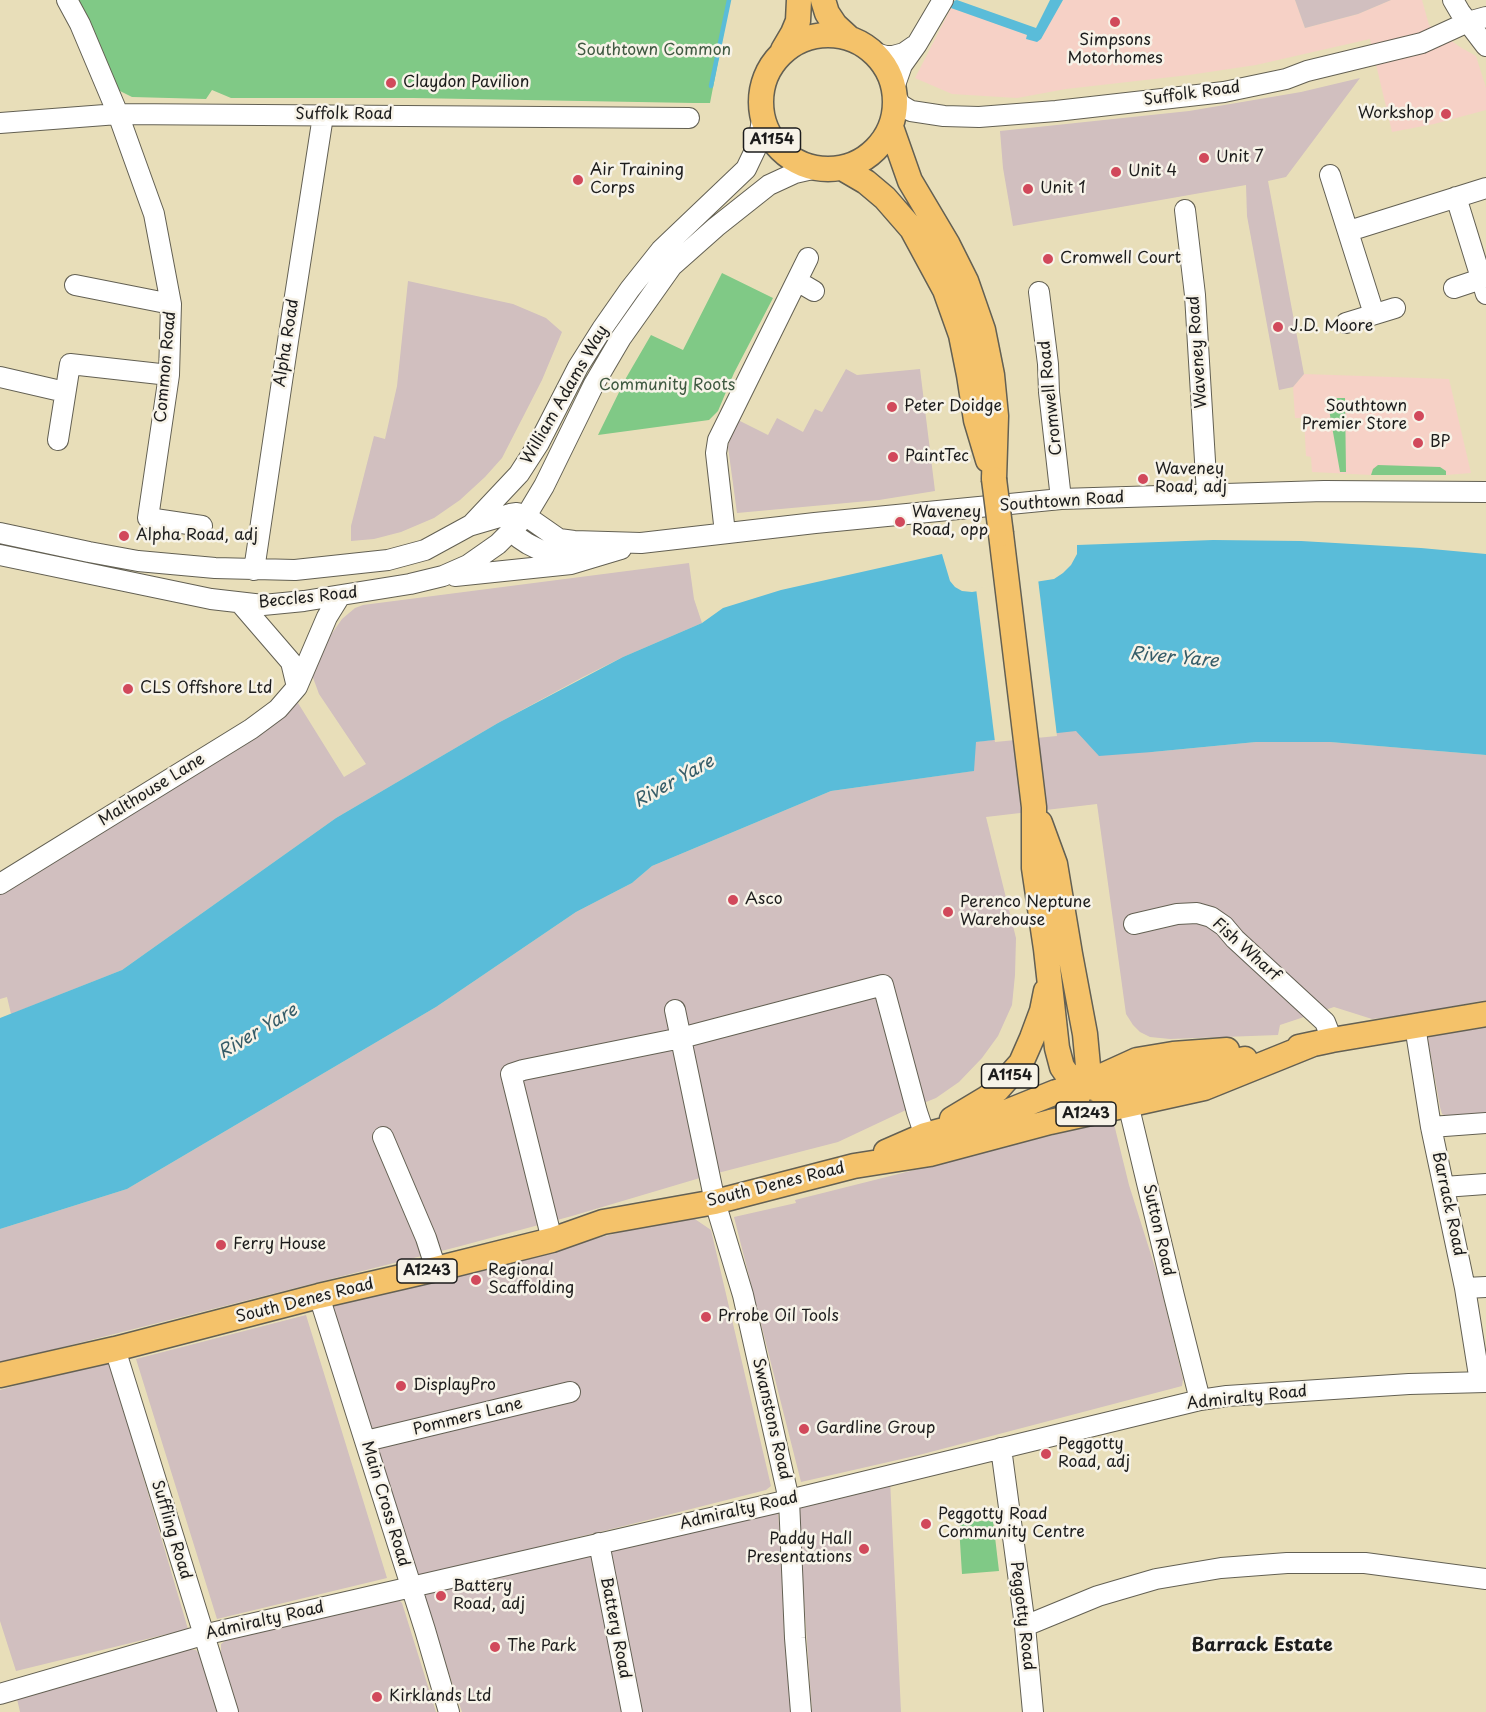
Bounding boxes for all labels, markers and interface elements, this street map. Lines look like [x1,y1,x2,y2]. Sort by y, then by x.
marker: Simpsons Motorhomes [1108,15,1122,29]
place label: Simpsons Motorhomes [1067,31,1163,69]
park label: Southtown Common [577,41,731,61]
place label: Claydon Pavilion [403,73,529,93]
marker: Claydon Pavilion [384,76,398,90]
street label: Suffolk Road [1143,78,1241,110]
place label: Workshop [1358,104,1434,124]
street label: Suffolk Road [295,105,393,125]
marker: Workshop [1439,107,1453,121]
road number: A1154 [744,128,800,152]
place label: Unit 7 [1216,148,1264,168]
marker: Unit 7 [1197,151,1211,165]
place label: Air Training Corps [590,161,684,199]
place label: Unit 4 [1128,162,1177,182]
marker: Unit 4 [1109,165,1123,179]
marker: Air Training Corps [571,173,585,187]
place label: Unit 1 [1040,179,1086,199]
marker: Unit 1 [1021,182,1035,196]
place label: Cromwell Court [1060,249,1181,269]
marker: Cromwell Court [1041,252,1055,266]
street label: Waveney Road [1184,295,1212,409]
street label: Alpha Road [271,298,303,388]
street label: Common Road [152,310,180,424]
place label: J.D. Moore [1290,317,1373,337]
marker: J.D. Moore [1271,320,1285,334]
street label: William Adams Way [517,322,613,468]
street label: Cromwell Road [1035,339,1067,457]
park label: Community Roots [599,376,735,396]
place label: Peter Doidge [904,397,1002,417]
place label: Southtown Premier Store [1302,397,1407,435]
marker: Peter Doidge [885,400,899,414]
marker: Southtown Premier Store [1412,409,1426,423]
place label: BP [1430,433,1450,453]
marker: BP [1411,436,1425,450]
place label: PaintTec [905,447,969,467]
marker: PaintTec [886,450,900,464]
place label: Waveney Road, adj [1155,460,1227,498]
marker: Waveney Road, adj [1136,472,1150,486]
street label: Southtown Road [999,488,1125,516]
place label: Waveney Road, opp [912,503,988,541]
marker: Waveney Road, opp [893,515,907,529]
place label: Alpha Road, adj [136,526,258,546]
marker: Alpha Road, adj [117,529,131,543]
street label: Beccles Road [257,583,359,613]
water label: River Yare [1129,643,1219,673]
place label: CLS Offshore Ltd [140,679,272,699]
marker: CLS Offshore Ltd [121,682,135,696]
street label: Malthouse Lane [95,750,209,830]
water label: River Yare [630,751,718,813]
place label: Asco [745,890,783,910]
marker: Asco [726,893,740,907]
place label: Perenco Neptune Warehouse [960,893,1091,931]
marker: Perenco Neptune Warehouse [941,905,955,919]
street label: Fish Wharf [1208,914,1284,986]
water label: River Yare [214,1000,302,1064]
road number: A1154 [982,1064,1038,1088]
road number: A1243 [1056,1102,1116,1126]
street label: Barrack Road [1428,1150,1468,1258]
street label: South Denes Road [705,1159,847,1211]
street label: Sutton Road [1138,1182,1178,1278]
place label: Ferry House [233,1235,326,1255]
marker: Ferry House [214,1238,228,1252]
road number: A1243 [397,1259,457,1283]
place label: Regional Scaffolding [488,1261,574,1299]
marker: Regional Scaffolding [469,1273,483,1287]
street label: South Denes Road [234,1275,376,1327]
place label: Prrobe Oil Tools [718,1307,839,1327]
marker: Prrobe Oil Tools [699,1310,713,1324]
street label: Swanstons Road [748,1356,794,1482]
place label: DisplayPro [413,1376,496,1396]
marker: DisplayPro [394,1379,408,1393]
street label: Admiralty Road [1186,1382,1308,1414]
street label: Pommers Lane [411,1394,525,1440]
place label: Gardline Group [816,1419,935,1439]
marker: Gardline Group [797,1422,811,1436]
place label: Peggotty Road, adj [1058,1435,1130,1473]
street label: Main Cross Road [357,1439,413,1569]
marker: Peggotty Road, adj [1039,1447,1053,1461]
street label: Suffling Road [147,1478,195,1582]
street label: Admiralty Road [678,1488,800,1534]
place label: Peggotty Road Community Centre [938,1505,1085,1543]
marker: Peggotty Road Community Centre [919,1517,933,1531]
place label: Paddy Hall Presentations [747,1530,852,1568]
marker: Paddy Hall Presentations [857,1542,871,1556]
street label: Peggotty Road [1006,1560,1038,1672]
street label: Battery Road [596,1576,634,1680]
place label: Battery Road, adj [453,1577,525,1615]
marker: Battery Road, adj [434,1589,448,1603]
street label: Admiralty Road [204,1598,326,1644]
district label: Barrack Estate [1191,1635,1333,1657]
place label: The Park [507,1637,576,1657]
marker: The Park [488,1640,502,1654]
place label: Kirklands Ltd [389,1687,492,1707]
marker: Kirklands Ltd [370,1690,384,1704]

